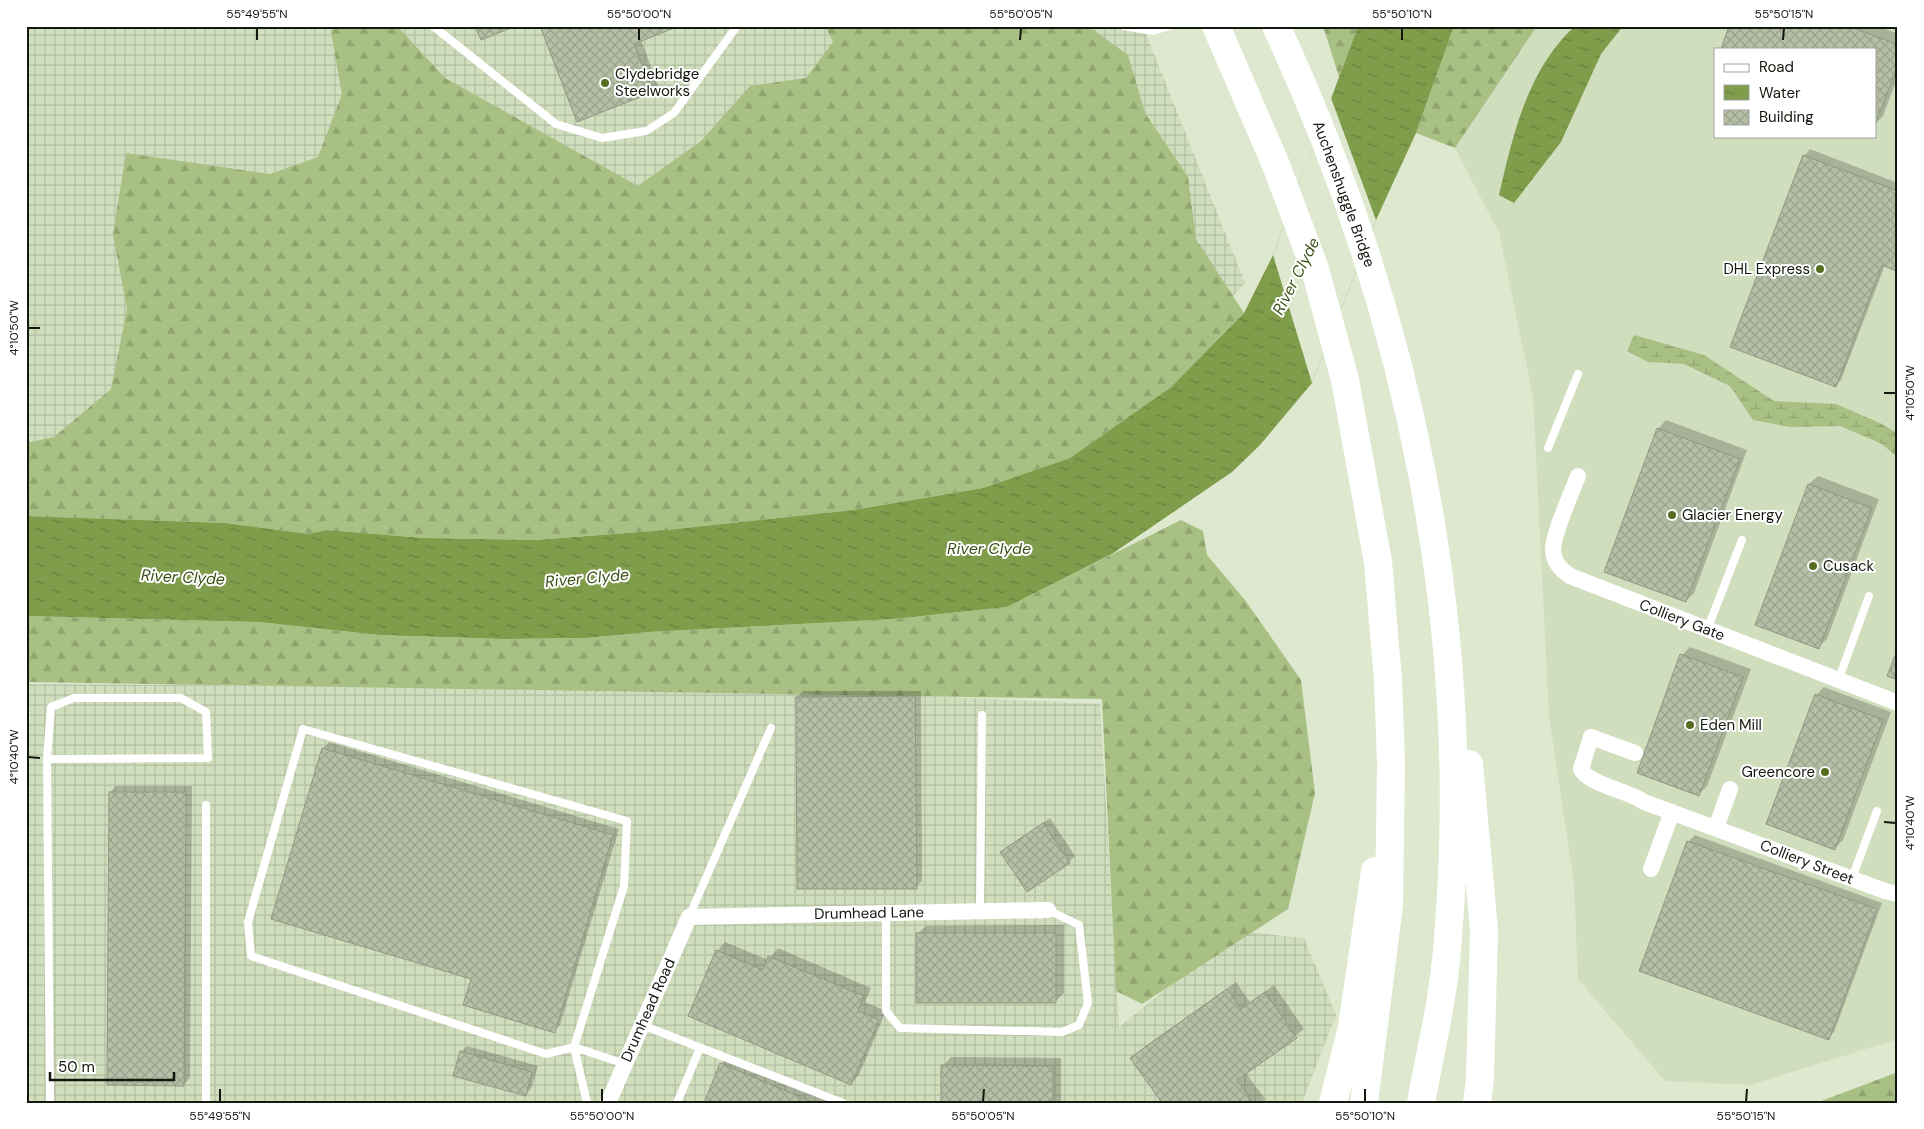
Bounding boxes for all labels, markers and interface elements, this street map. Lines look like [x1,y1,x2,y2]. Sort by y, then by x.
text: 55°49'55"N [226,6,288,22]
text: 55°50'00"N [607,6,671,22]
text: 55°50'05"N [989,6,1053,22]
text: 55°50'10"N [1372,6,1432,22]
text: 55°50'15"N [1755,6,1813,22]
legend [1714,48,1876,138]
text: Road [1759,57,1794,77]
place label: Clydebridge Steelworks [615,64,699,101]
marker: Clydebridge Steelworks [599,77,611,89]
text: Water [1759,83,1801,103]
text: Building [1759,107,1814,127]
street label: Auchenshuggle Bridge [1308,118,1380,270]
water label: River Clyde [1268,234,1324,318]
place label: DHL Express [1723,259,1810,279]
marker: DHL Express [1814,263,1826,275]
text: 4°10'50"W [6,300,22,356]
text: 4°10'50"W [1902,365,1918,421]
place label: Glacier Energy [1682,505,1783,525]
marker: Glacier Energy [1666,509,1678,521]
water label: River Clyde [947,538,1031,559]
place label: Cusack [1823,556,1875,576]
marker: Cusack [1807,560,1819,572]
water label: River Clyde [140,564,226,590]
water label: River Clyde [544,564,630,592]
street label: Colliery Gate [1636,595,1728,645]
place label: Eden Mill [1700,715,1762,735]
marker: Eden Mill [1684,719,1696,731]
text: 4°10'40"W [6,729,22,785]
place label: Greencore [1741,762,1815,782]
marker: Greencore [1819,766,1831,778]
text: 4°10'40"W [1902,795,1918,851]
street label: Colliery Street [1757,835,1857,889]
street label: Drumhead Lane [814,902,924,924]
street label: Drumhead Road [616,955,680,1065]
scale bar [50,1049,174,1081]
text: 50 m [58,1057,95,1077]
text: 55°49'55"N [189,1108,251,1124]
text: 55°50'00"N [570,1108,634,1124]
text: 55°50'05"N [951,1108,1015,1124]
text: 55°50'10"N [1335,1108,1395,1124]
text: 55°50'15"N [1717,1108,1775,1124]

